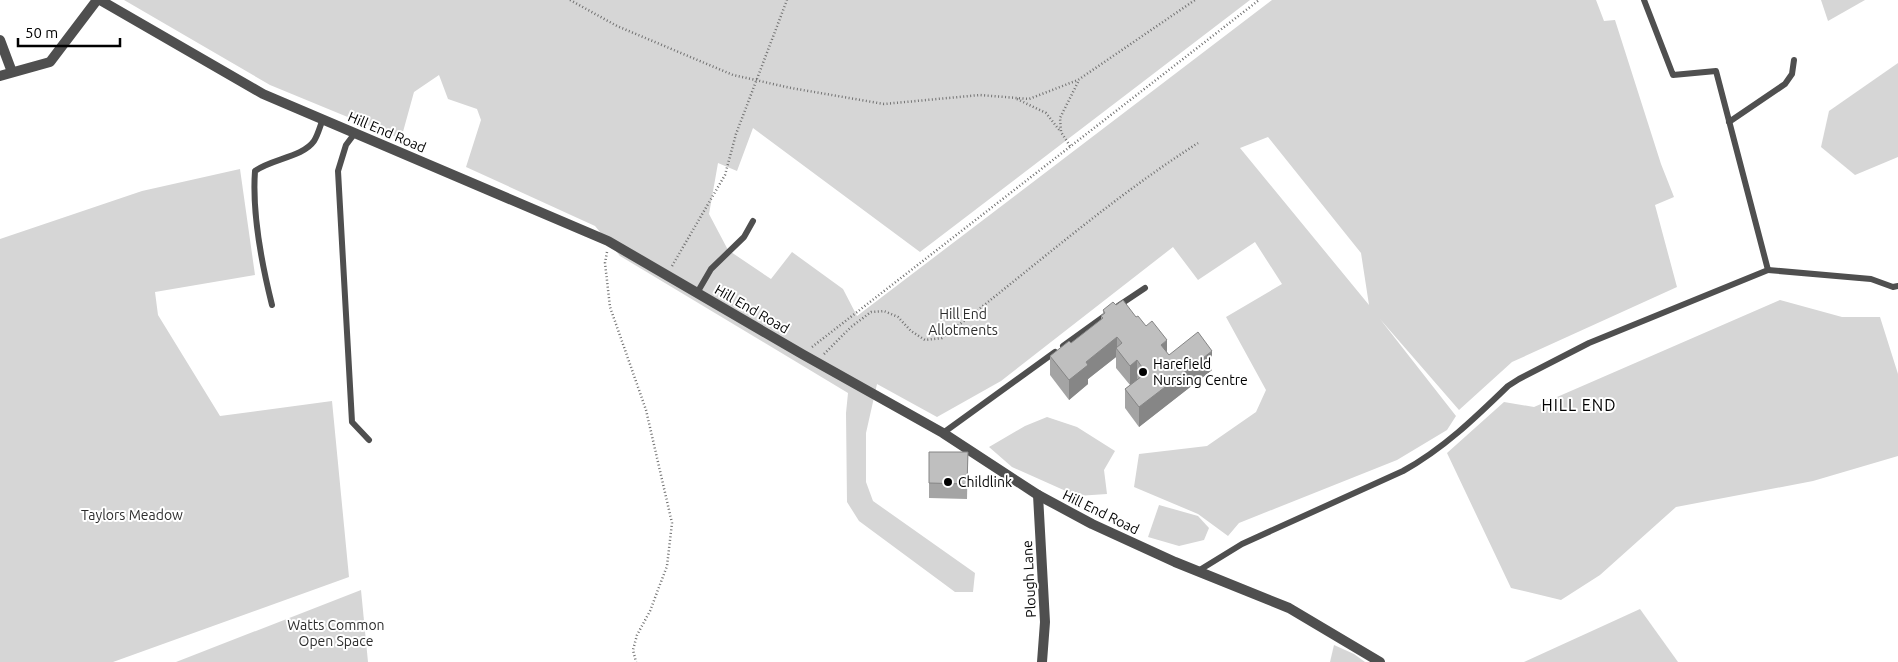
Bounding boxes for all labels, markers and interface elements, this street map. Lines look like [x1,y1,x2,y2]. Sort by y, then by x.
scale bar [18,15,120,47]
text: 50 m [25,24,58,41]
street label: Hill End Road [346,108,428,156]
street label: Hill End Road [712,281,792,337]
park label: Hill End Allotments [928,306,998,338]
place label: Harefield Nursing Centre [1153,356,1248,388]
marker: Harefield Nursing Centre [1137,366,1149,378]
district label: HILL END [1542,396,1616,414]
place label: Childlink [958,474,1012,490]
marker: Childlink [942,476,954,488]
street label: Hill End Road [1060,487,1142,537]
park label: Taylors Meadow [81,507,183,523]
street label: Plough Lane [1019,540,1039,618]
park label: Watts Common Open Space [287,617,385,649]

